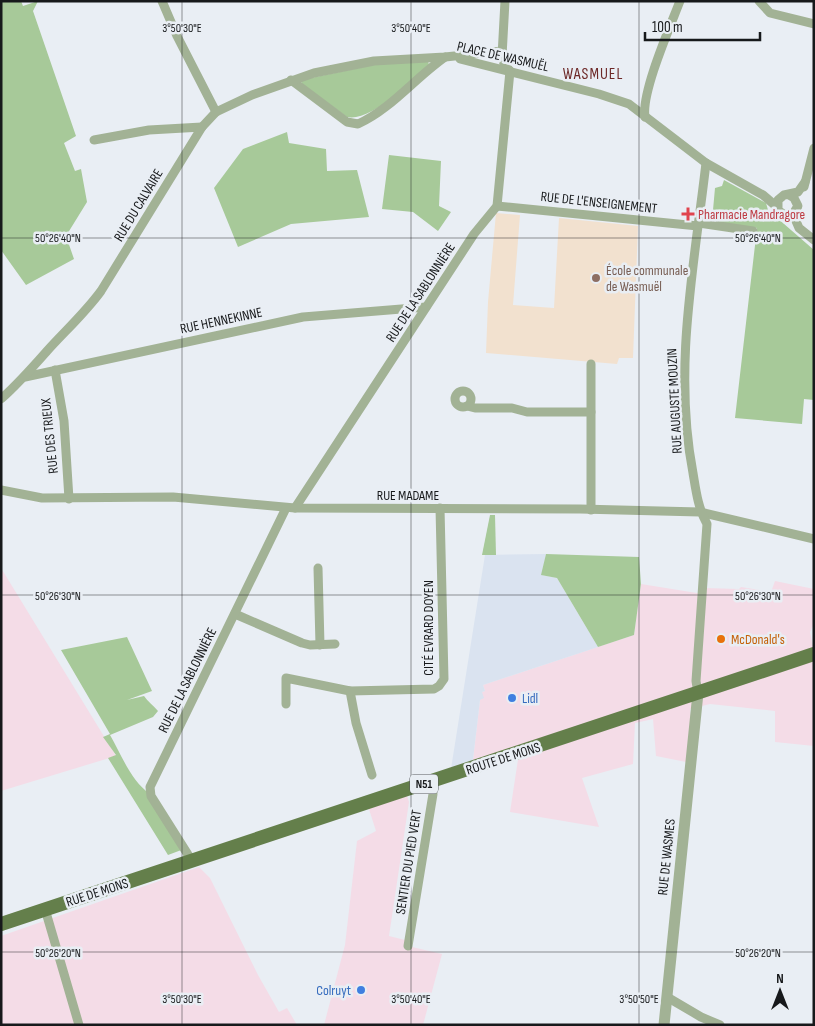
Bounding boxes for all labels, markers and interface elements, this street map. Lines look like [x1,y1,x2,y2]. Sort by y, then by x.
scale bar [645,10,760,42]
text: 100 m [652,18,683,37]
text: 3°50'30"E [162,21,202,36]
text: 3°50'40"E [391,21,431,36]
street label: PLACE DE WASMUËL [455,38,550,75]
district label: WASMUEL [563,65,623,84]
street label: RUE DU CALVAIRE [110,166,167,245]
street label: RUE DE L'ENSEIGNEMENT [540,188,658,217]
place label: Pharmacie Mandragore [698,206,805,223]
marker: Pharmacie Mandragore [682,208,694,220]
text: 50°26'40"N [35,231,81,246]
text: 50°26'40"N [735,231,781,246]
street label: RUE DE LA SABLONNIÈRE [382,239,459,345]
place label: École communale de Wasmuël [606,262,688,295]
marker: École communale de Wasmuël [590,272,602,284]
street label: RUE HENNEKINNE [179,303,264,337]
street label: RUE AUGUSTE MOUZIN [663,348,686,454]
street label: RUE DES TRIEUX [37,397,62,475]
street label: RUE MADAME [377,487,439,504]
street label: CITÉ EVRARD DOYEN [420,580,437,676]
text: 50°26'30"N [35,589,81,604]
text: 50°26'30"N [735,589,781,604]
street label: RUE DE LA SABLONNIÈRE [155,625,220,736]
place label: McDonald's [731,631,785,648]
marker: McDonald's [715,633,727,645]
place label: Lidl [522,690,538,707]
marker: Lidl [506,692,518,704]
street label: ROUTE DE MONS [464,738,542,778]
road number: N51 [410,774,438,794]
street label: SENTIER DU PIED VERT [392,808,425,916]
street label: RUE DE WASMES [654,818,679,896]
street label: RUE DE MONS [64,874,130,911]
text: 50°26'20"N [35,946,81,961]
text: 50°26'20"N [735,946,781,961]
north arrow [755,966,805,1016]
text: N [776,970,784,987]
place label: Colruyt [316,982,351,999]
marker: Colruyt [355,984,367,996]
text: 3°50'30"E [162,992,202,1007]
text: 3°50'40"E [391,992,431,1007]
text: 3°50'50"E [619,992,659,1007]

